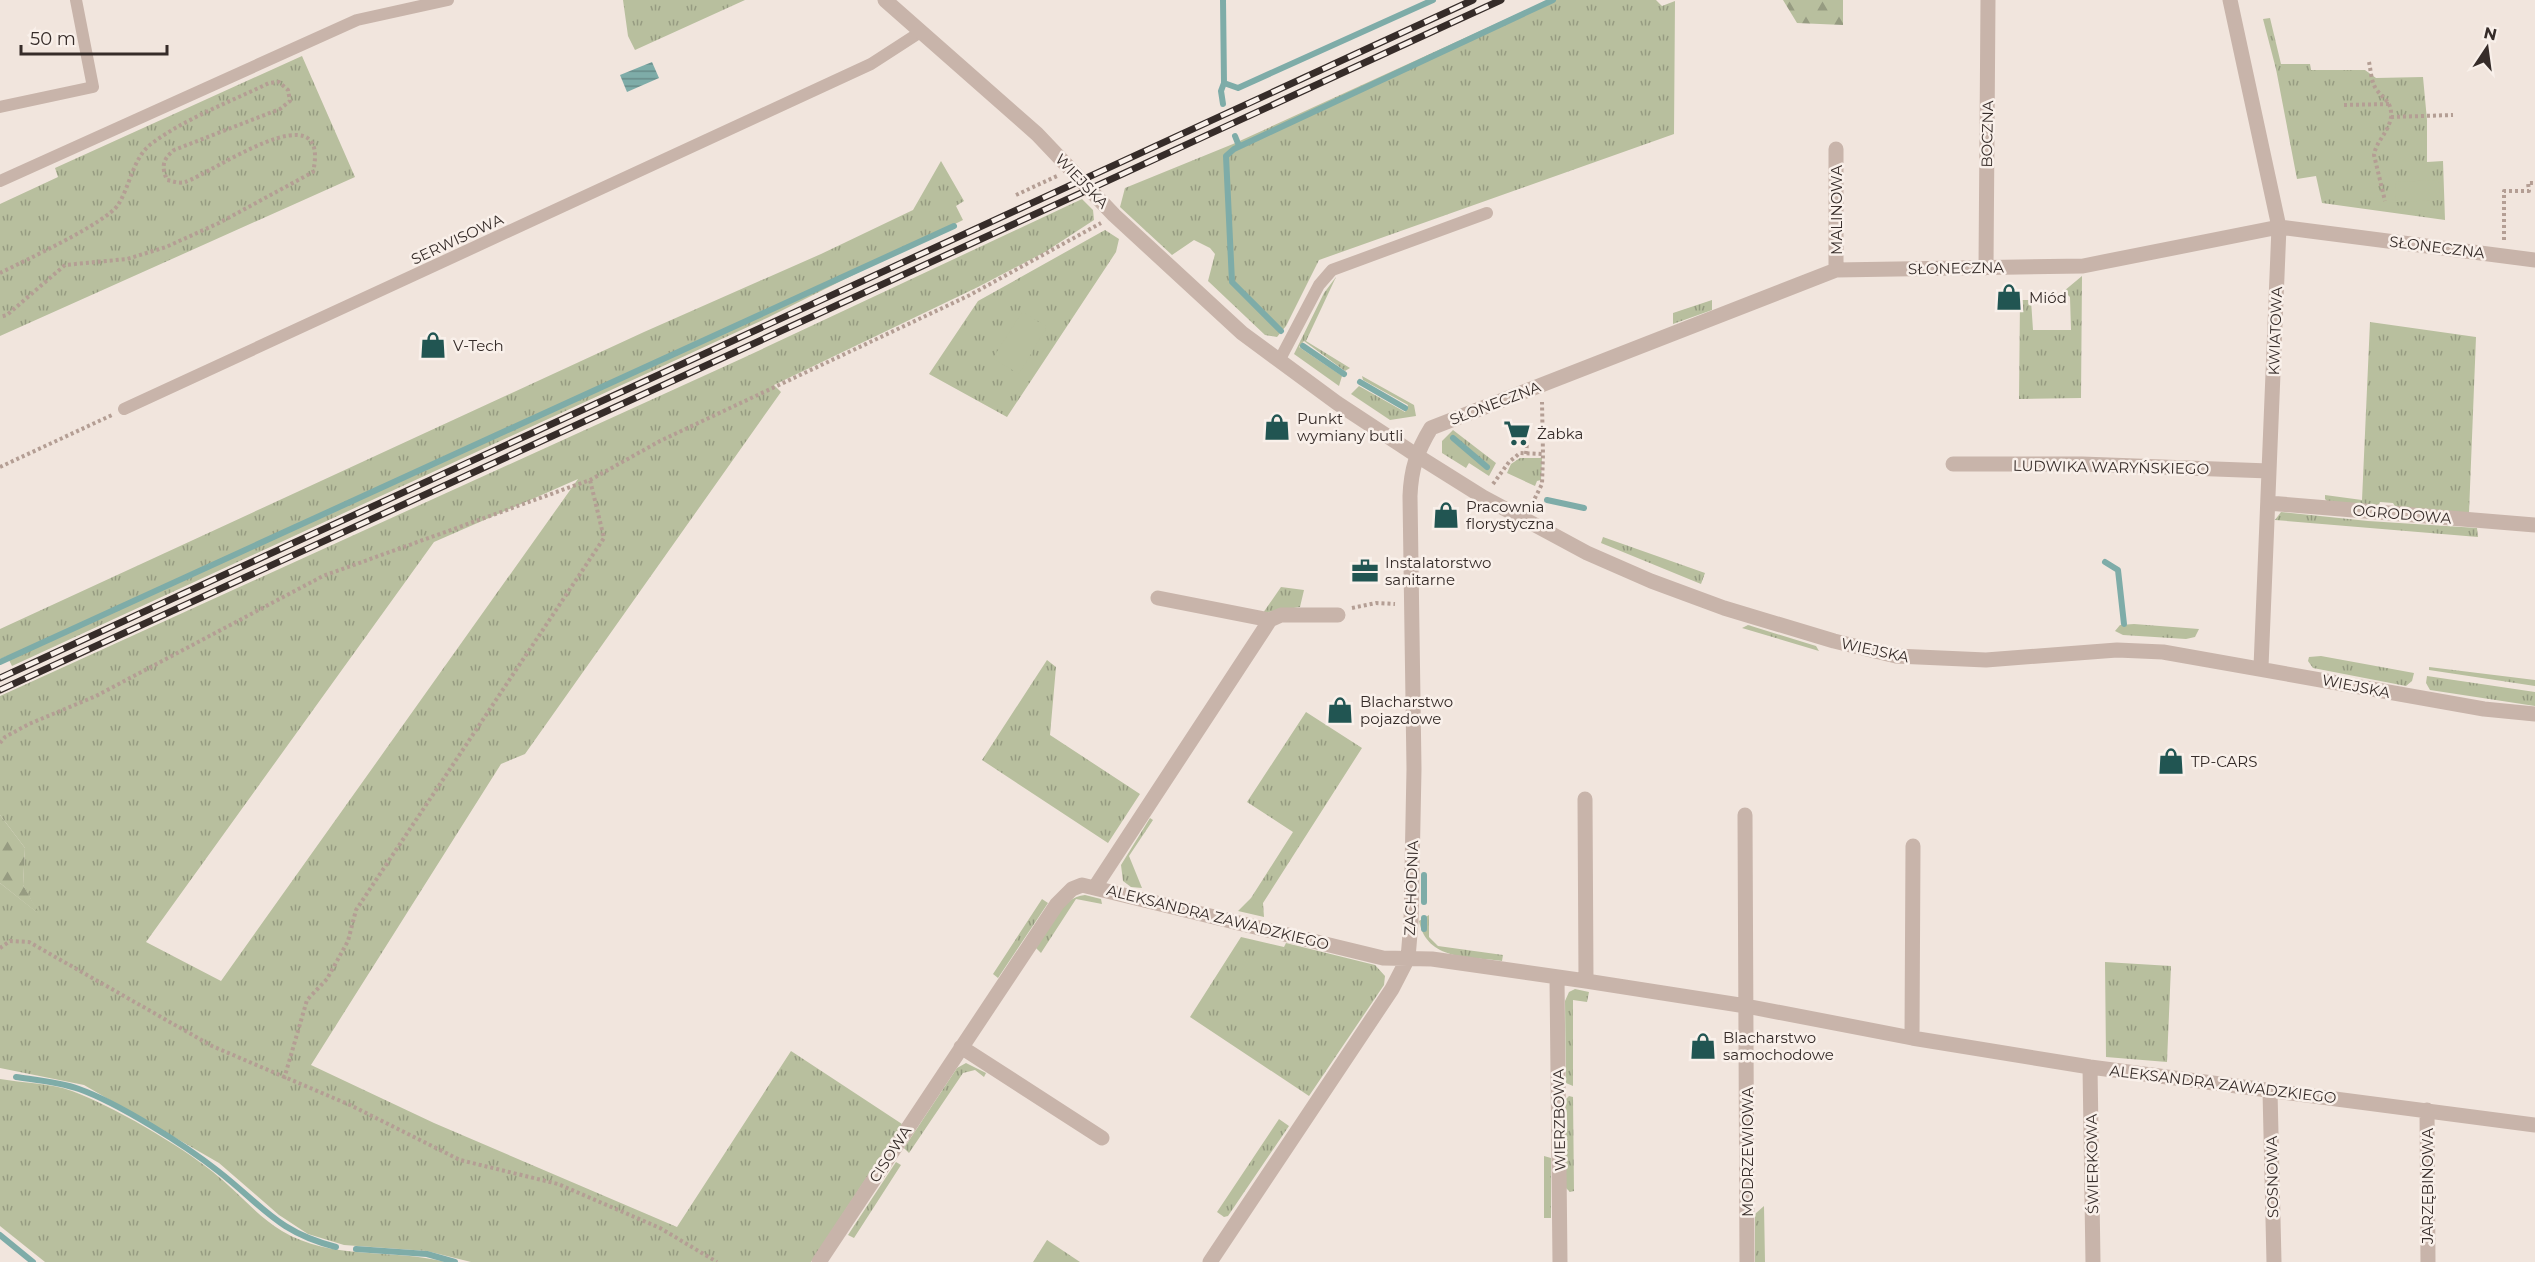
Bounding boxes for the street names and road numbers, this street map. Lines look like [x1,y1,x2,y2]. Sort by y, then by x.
street label: BOCZNA [1977,100,1997,168]
street label: WIEJSKA [1051,150,1113,213]
street label: MALINOWA [1827,165,1846,255]
street label: SERWISOWA [408,209,506,269]
street label: SŁONECZNA [2388,232,2486,262]
street label: SŁONECZNA [1908,258,2004,278]
street label: KWIATOWA [2264,286,2286,376]
street label: SŁONECZNA [1447,377,1543,429]
street label: LUDWIKA WARYŃSKIEGO [2013,456,2209,478]
street label: OGRODOWA [2352,500,2452,528]
street label: WIEJSKA [1839,634,1911,666]
street label: WIEJSKA [2320,670,2392,702]
street label: ZACHODNIA [1400,840,1422,936]
street label: ALEKSANDRA ZAWADZKIEGO [1105,880,1331,954]
street label: ALEKSANDRA ZAWADZKIEGO [2108,1061,2338,1107]
street label: WIERZBOWA [1549,1069,1569,1171]
street label: MODRZEWIOWA [1738,1087,1757,1217]
street label: ŚWIERKOWA [2082,1113,2102,1214]
street label: CISOWA [865,1122,915,1186]
street label: JARZĘBINOWA [2418,1128,2437,1245]
street label: SOSNOWA [2262,1135,2282,1218]

